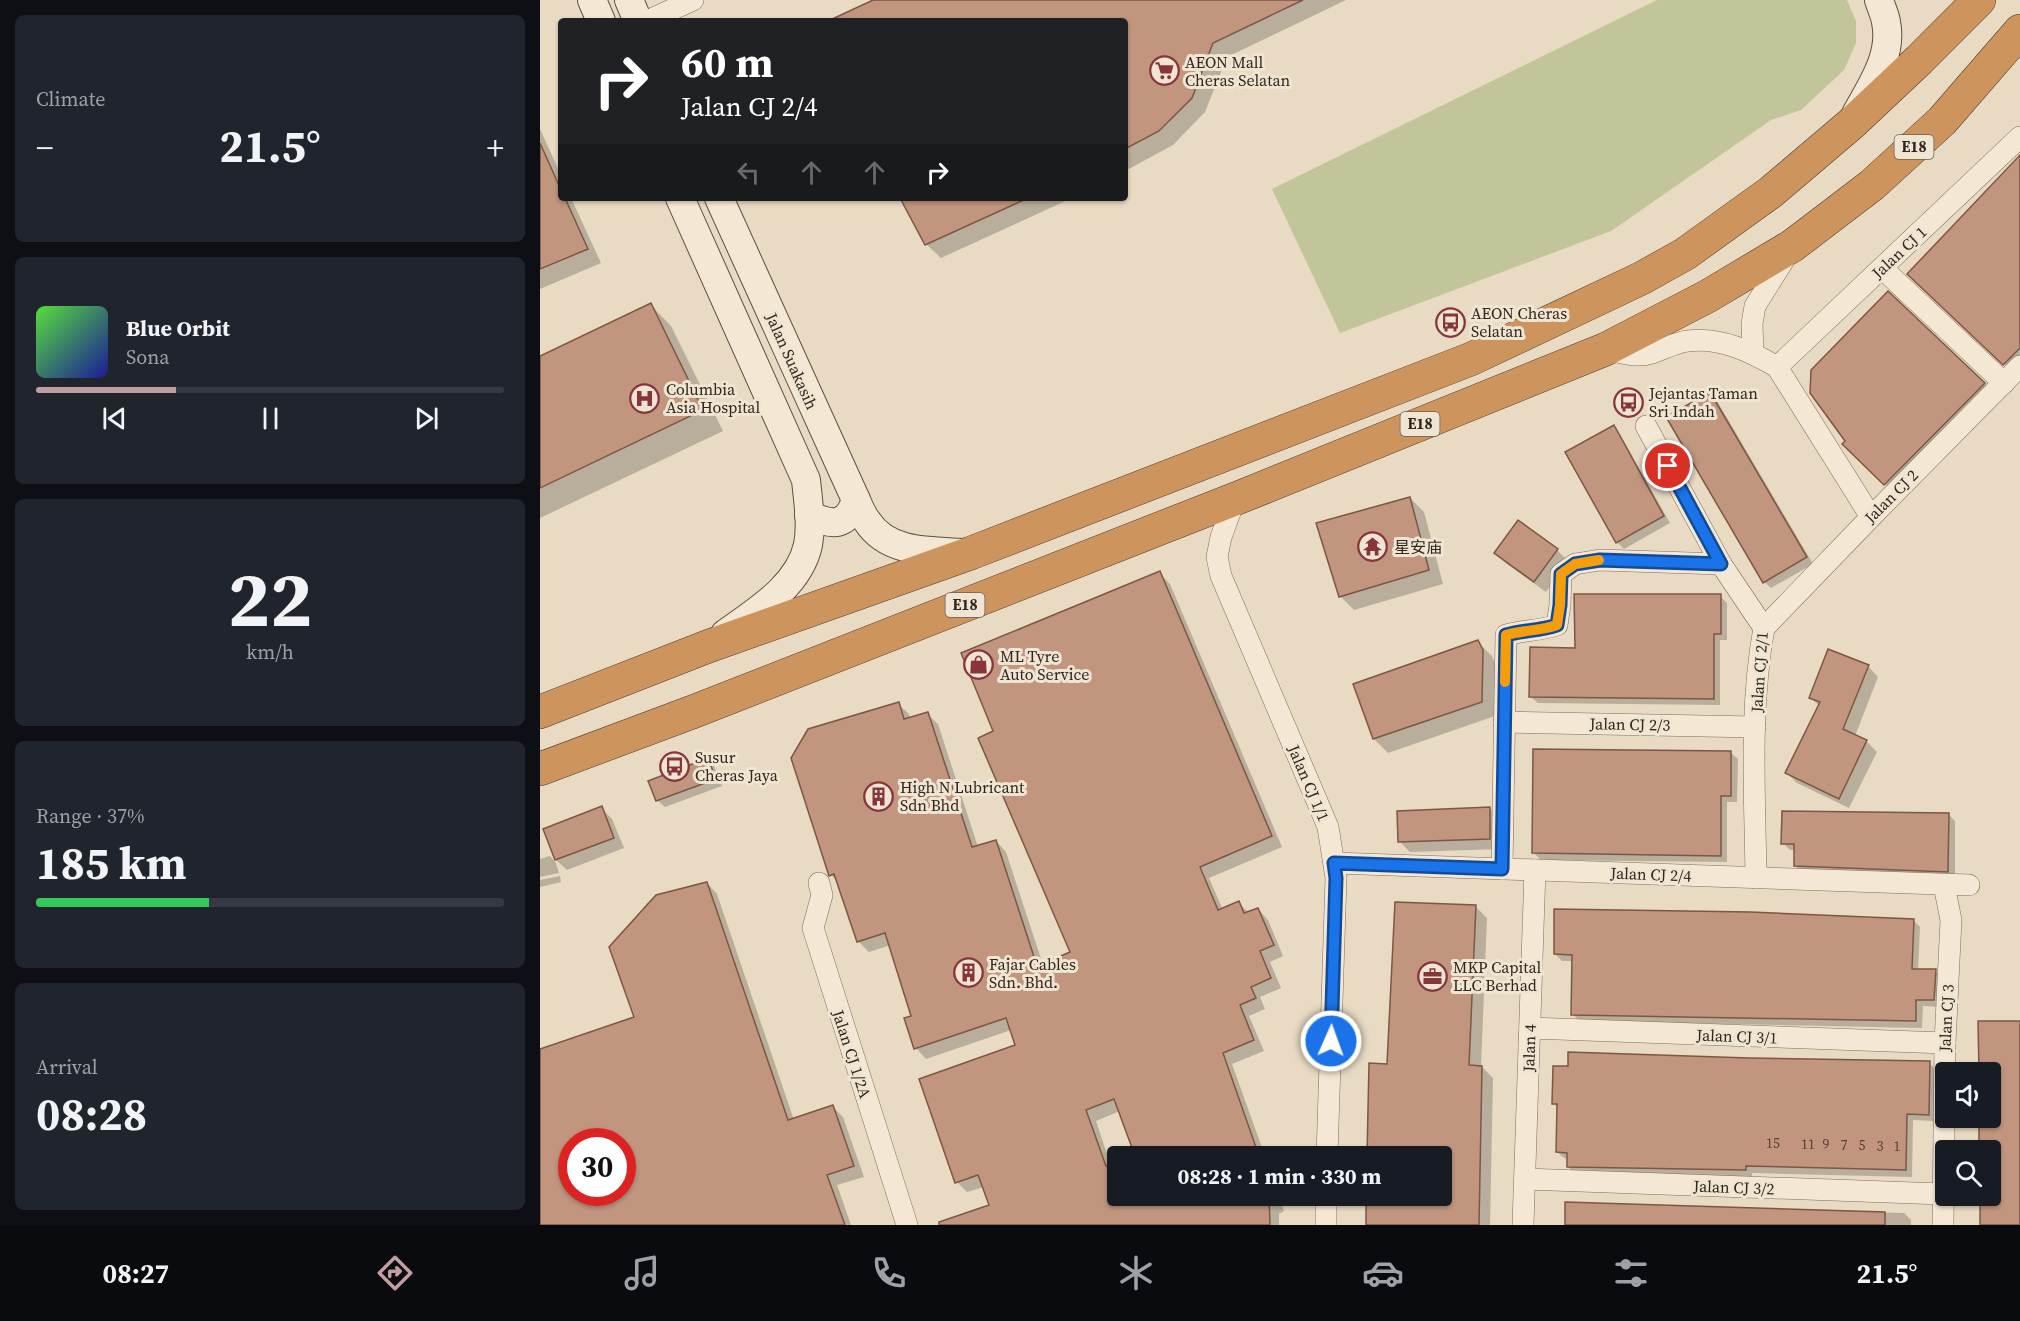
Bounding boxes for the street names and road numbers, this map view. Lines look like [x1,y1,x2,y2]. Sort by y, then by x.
road number: E18 [1894,135,1934,159]
street label: Jalan CJ 1 [1866,221,1931,284]
street label: Jalan Suakasih [760,308,823,413]
road number: E18 [1400,412,1440,436]
street label: Jalan CJ 2 [1859,464,1923,528]
road number: E18 [946,593,984,617]
street label: Jalan CJ 2/1 [1745,631,1773,714]
street label: Jalan CJ 2/3 [1588,712,1671,736]
street label: Jalan CJ 1/1 [1283,741,1335,825]
street label: Jalan CJ 2/4 [1609,862,1692,886]
street label: Jalan CJ 3 [1933,984,1959,1053]
street label: Jalan CJ 1/2A [827,1006,877,1101]
street label: Jalan 4 [1517,1024,1541,1073]
street label: Jalan CJ 3/1 [1695,1024,1778,1048]
street label: Jalan CJ 3/2 [1692,1175,1775,1199]

